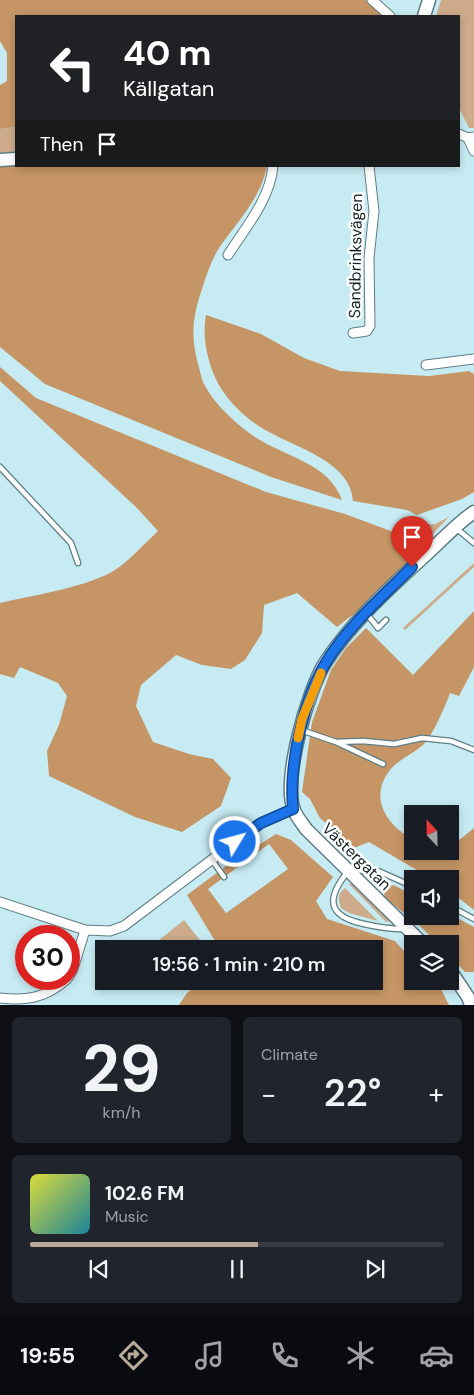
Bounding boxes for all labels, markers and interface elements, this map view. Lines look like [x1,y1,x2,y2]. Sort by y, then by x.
text: 40 m [123,30,212,76]
icon: left [40,35,105,100]
text: Källgatan [123,74,214,103]
icon: arrive [93,130,121,158]
text: Then [40,132,83,157]
street label: Sandbrinksvägen [344,193,367,319]
pin [391,516,433,567]
icon: arrive [398,523,426,551]
north arrow [404,805,459,860]
map controls [404,805,459,990]
position arrow [208,815,260,867]
street label: Västergatan [317,818,396,895]
button: sound [404,870,459,925]
speed limit sign: 30 [15,925,80,990]
button: layers [404,935,459,990]
text: 19:56 · 1 min · 210 m [153,952,325,977]
text: 29 [82,1027,161,1111]
text: Climate [261,1044,318,1065]
text: 22° [324,1068,381,1118]
text: − [261,1076,276,1113]
text: + [429,1076,444,1113]
text: km/h [103,1102,140,1123]
text: 102.6 FM [105,1181,184,1206]
text: Music [105,1206,149,1227]
icon: previous [85,1255,113,1283]
icon: pause [223,1255,251,1283]
icon: next [361,1255,389,1283]
icon: directions [116,1338,151,1373]
icon: music [192,1338,227,1373]
icon: phone [267,1338,302,1373]
icon: climate [343,1338,378,1373]
icon: car [419,1338,454,1373]
text: 19:55 [20,1341,75,1370]

